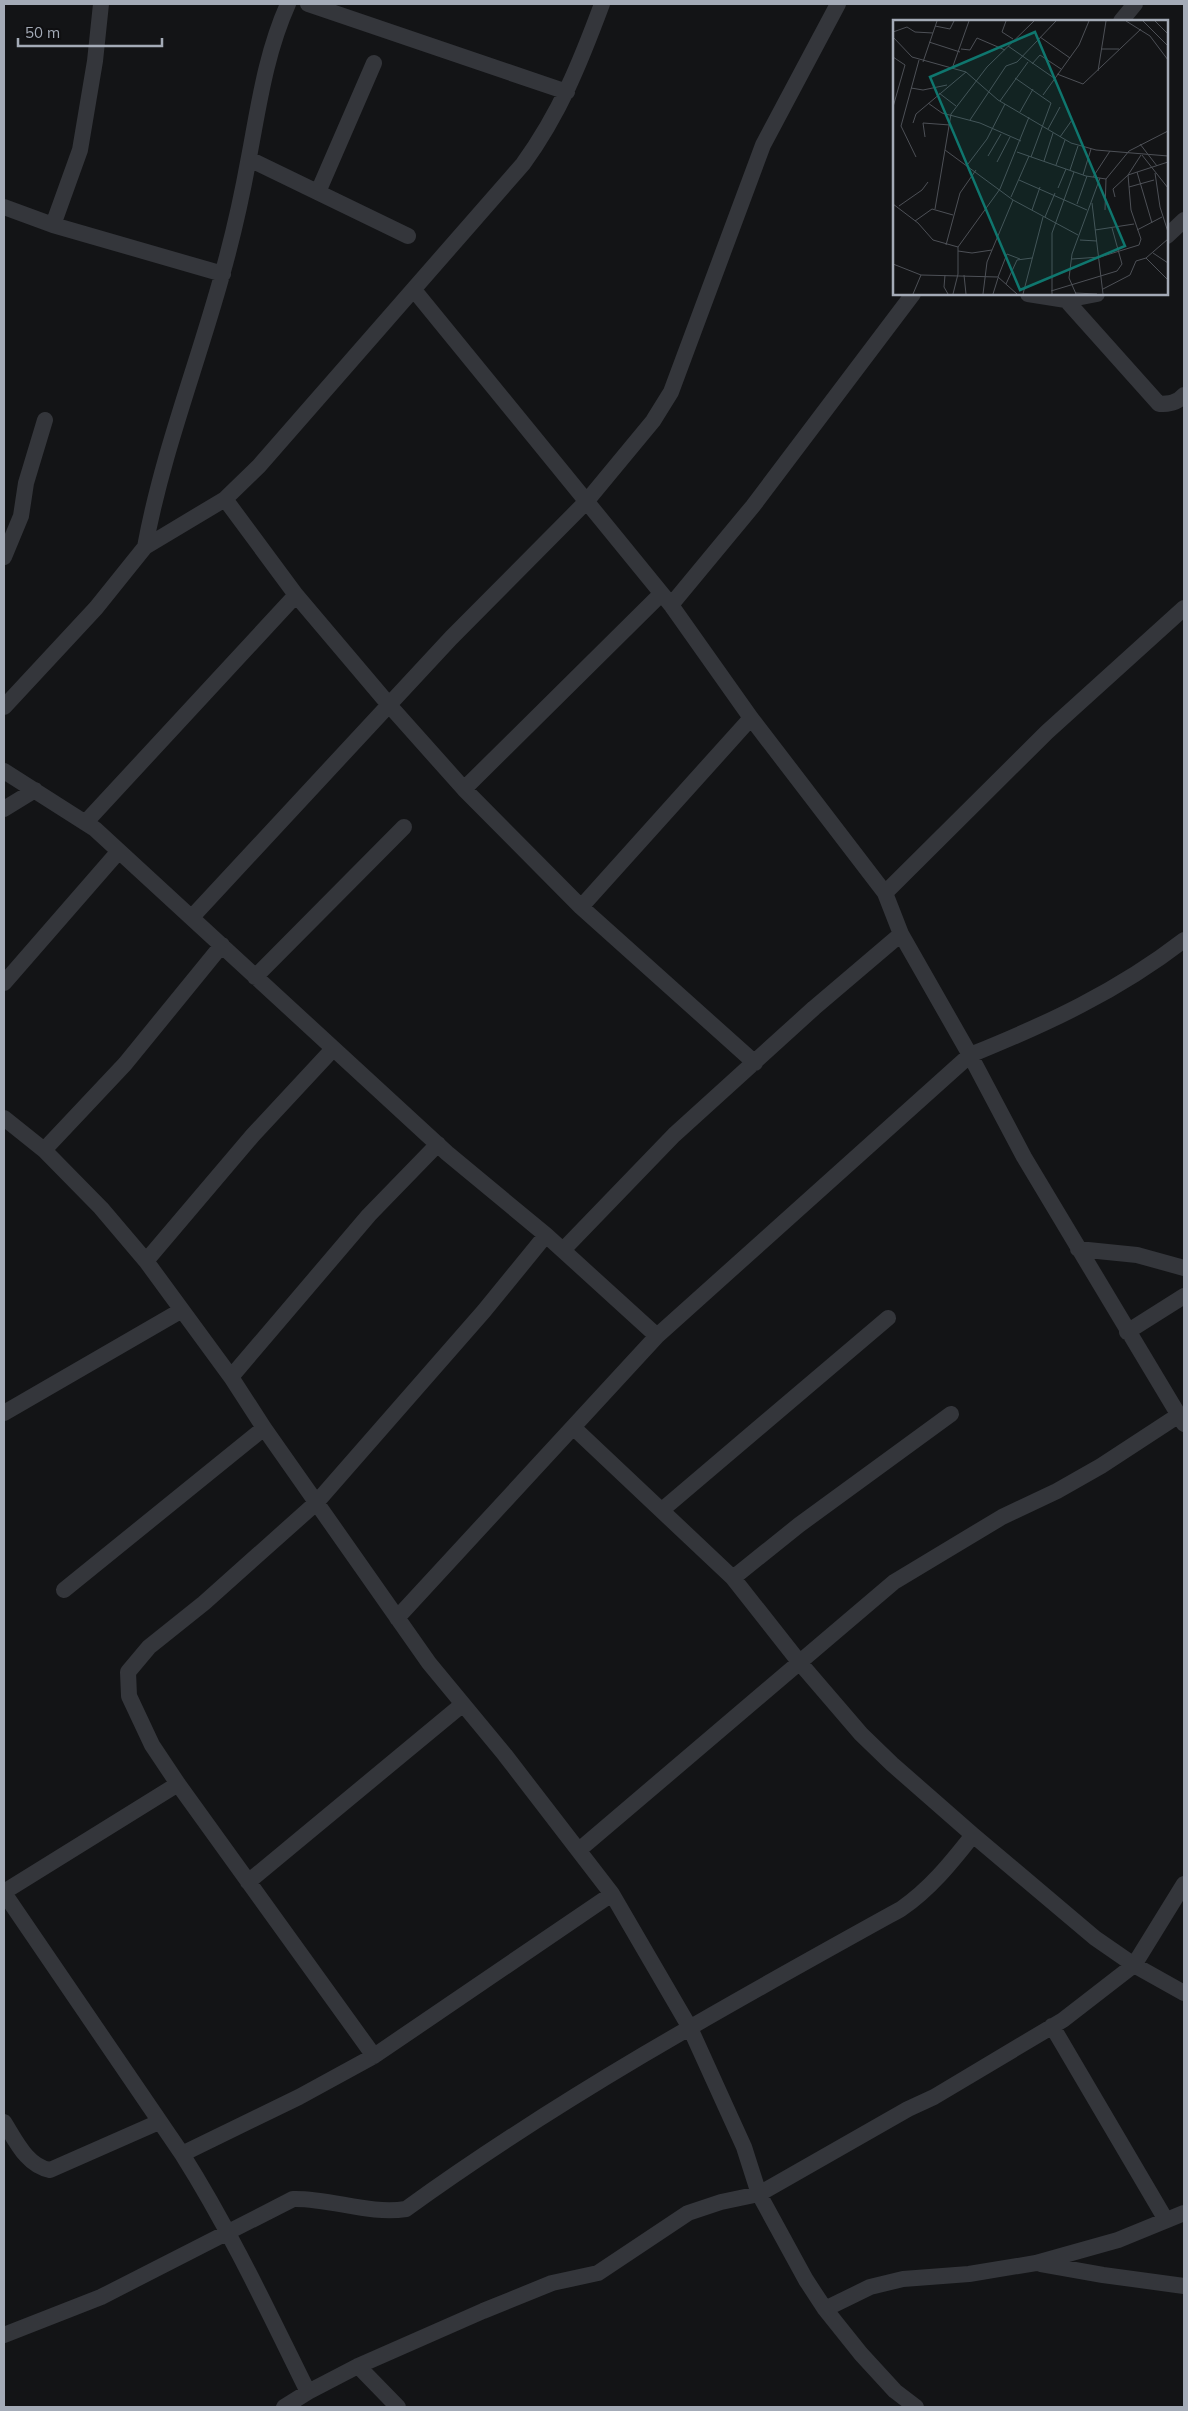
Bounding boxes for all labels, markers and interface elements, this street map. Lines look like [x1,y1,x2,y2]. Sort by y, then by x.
scale bar [18,15,161,47]
inset map [893,20,1168,295]
text: 50 m [25,23,60,42]

